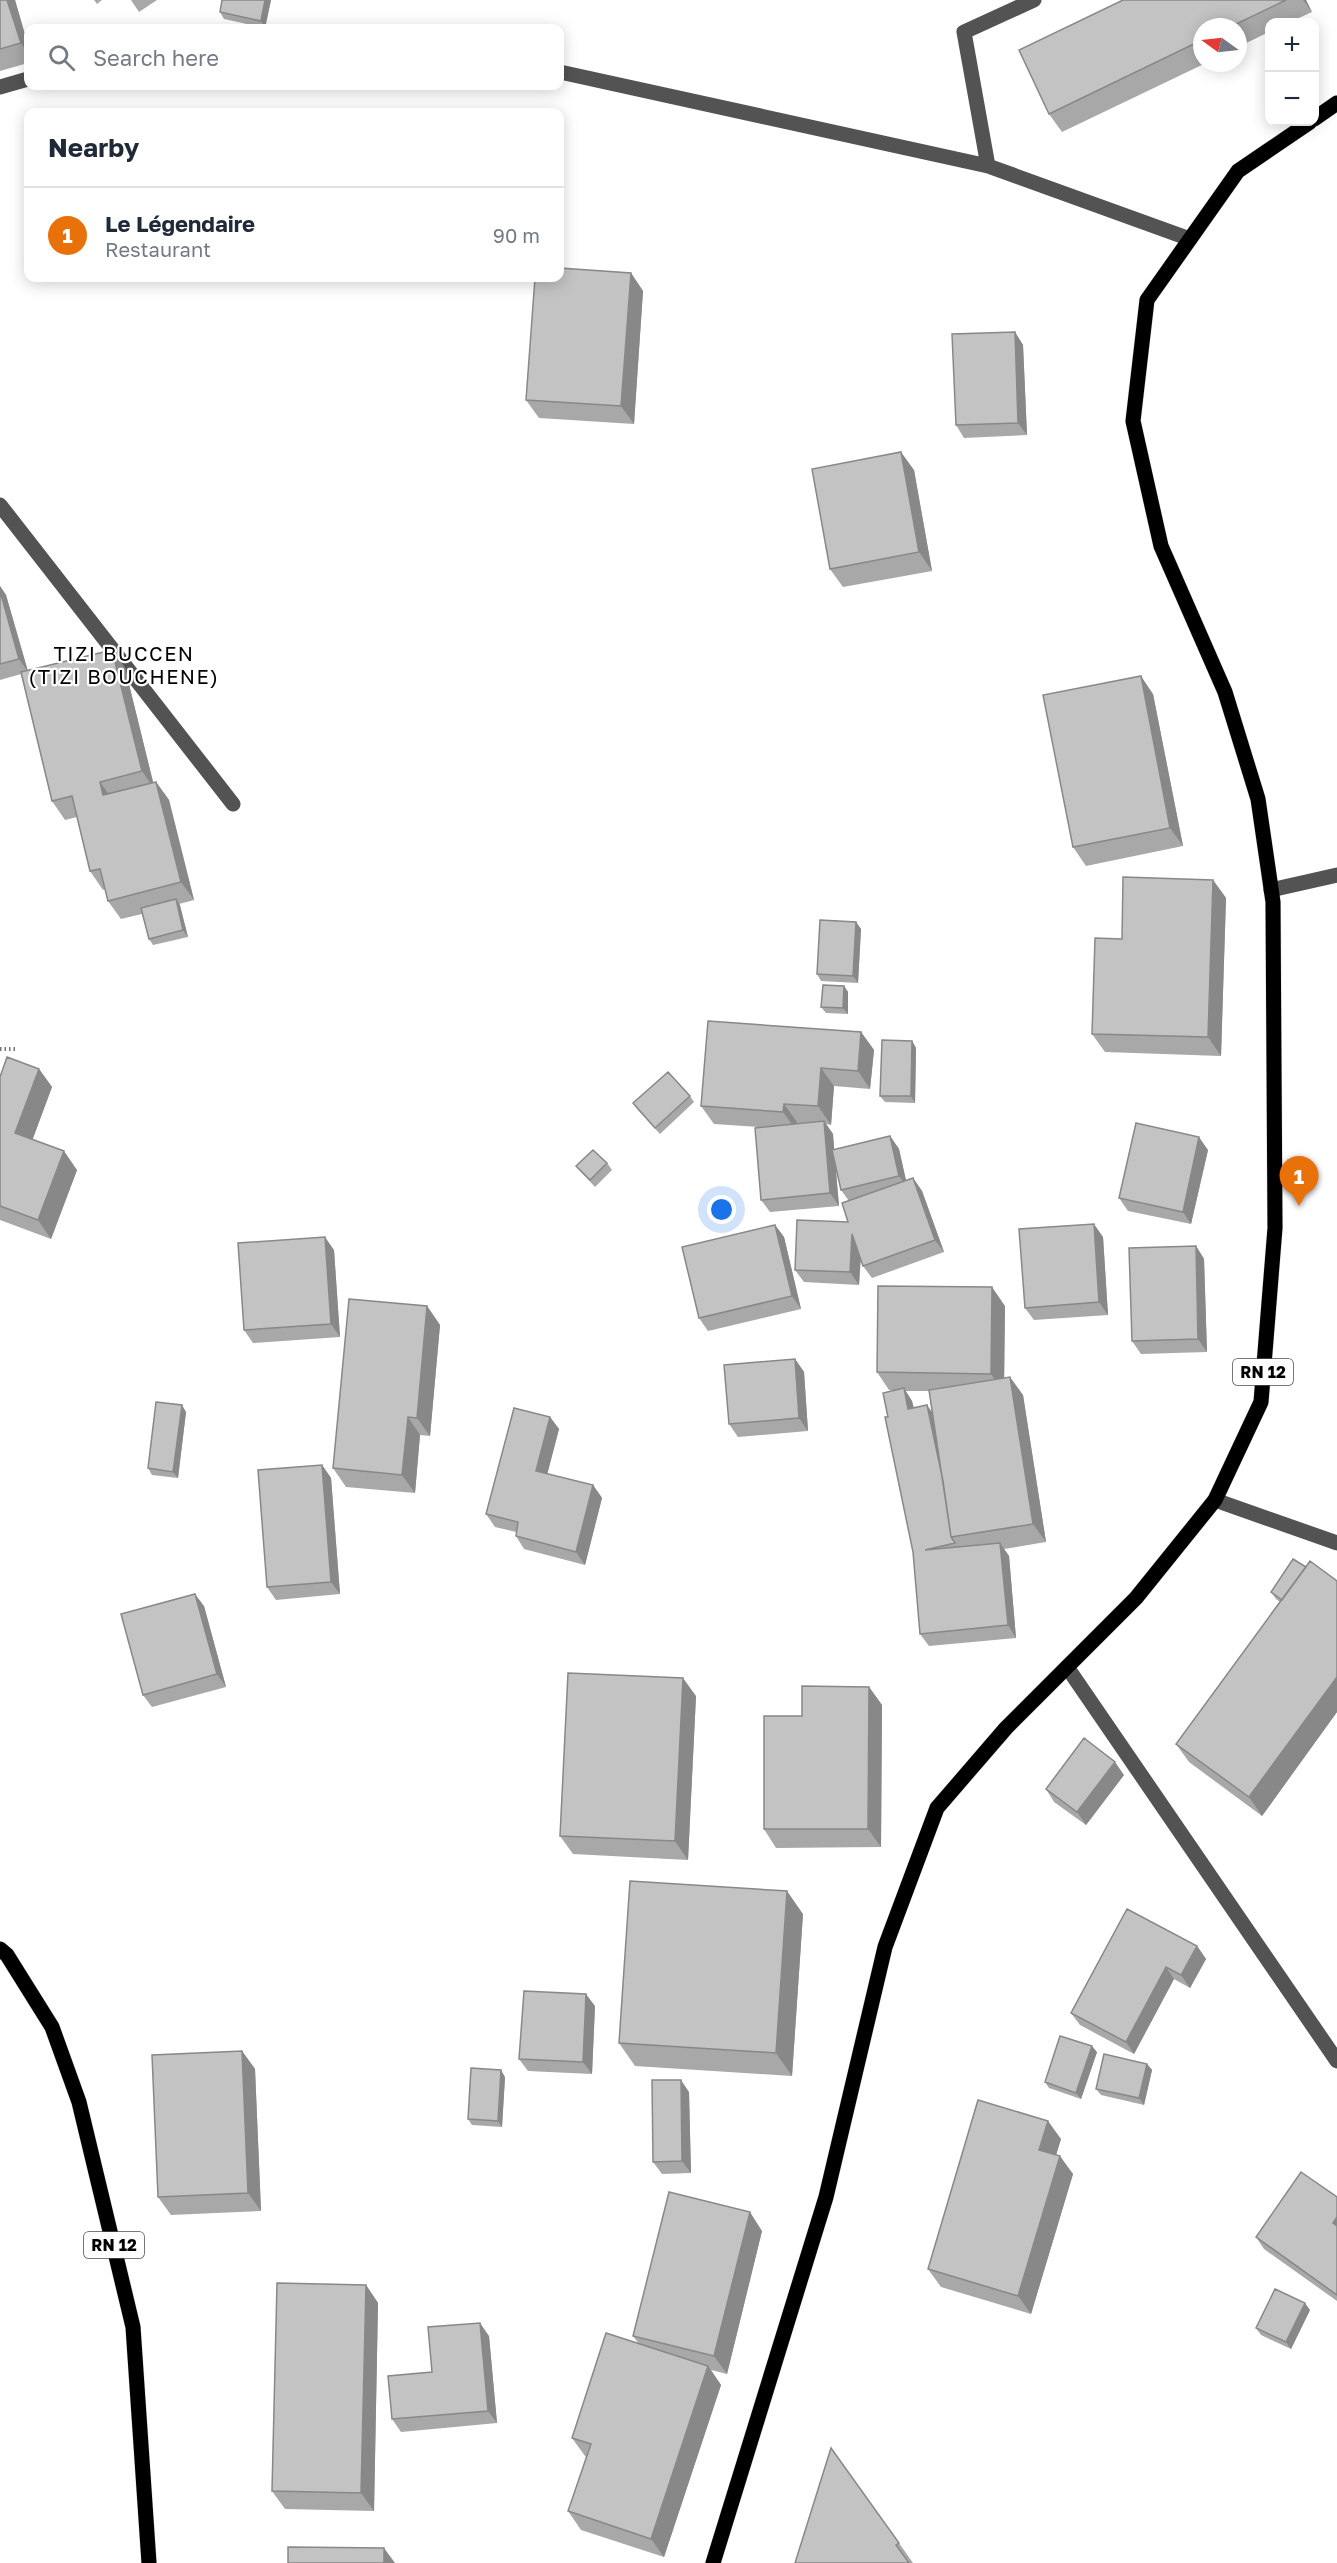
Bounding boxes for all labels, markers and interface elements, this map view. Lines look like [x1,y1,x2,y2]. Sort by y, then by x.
north arrow [1193,18,1247,72]
map controls [1265,18,1319,126]
button: + [1265,18,1319,72]
search box [24,24,564,90]
icon: search [45,41,78,74]
text: Search here [93,44,219,71]
button: − [1265,72,1319,126]
text: Nearby [48,132,139,163]
text: Le Légendaire [105,210,255,237]
text: 1 [62,223,73,247]
text: 90 m [493,223,540,247]
text: Restaurant [105,237,211,261]
district label: TIZI BUCCEN (TIZI BOUCHENE) [29,641,219,688]
pin: 1 [1280,1156,1318,1206]
your location [707,1195,736,1224]
road number: RN 12 [1233,1359,1293,1385]
road number: RN 12 [84,2232,144,2258]

